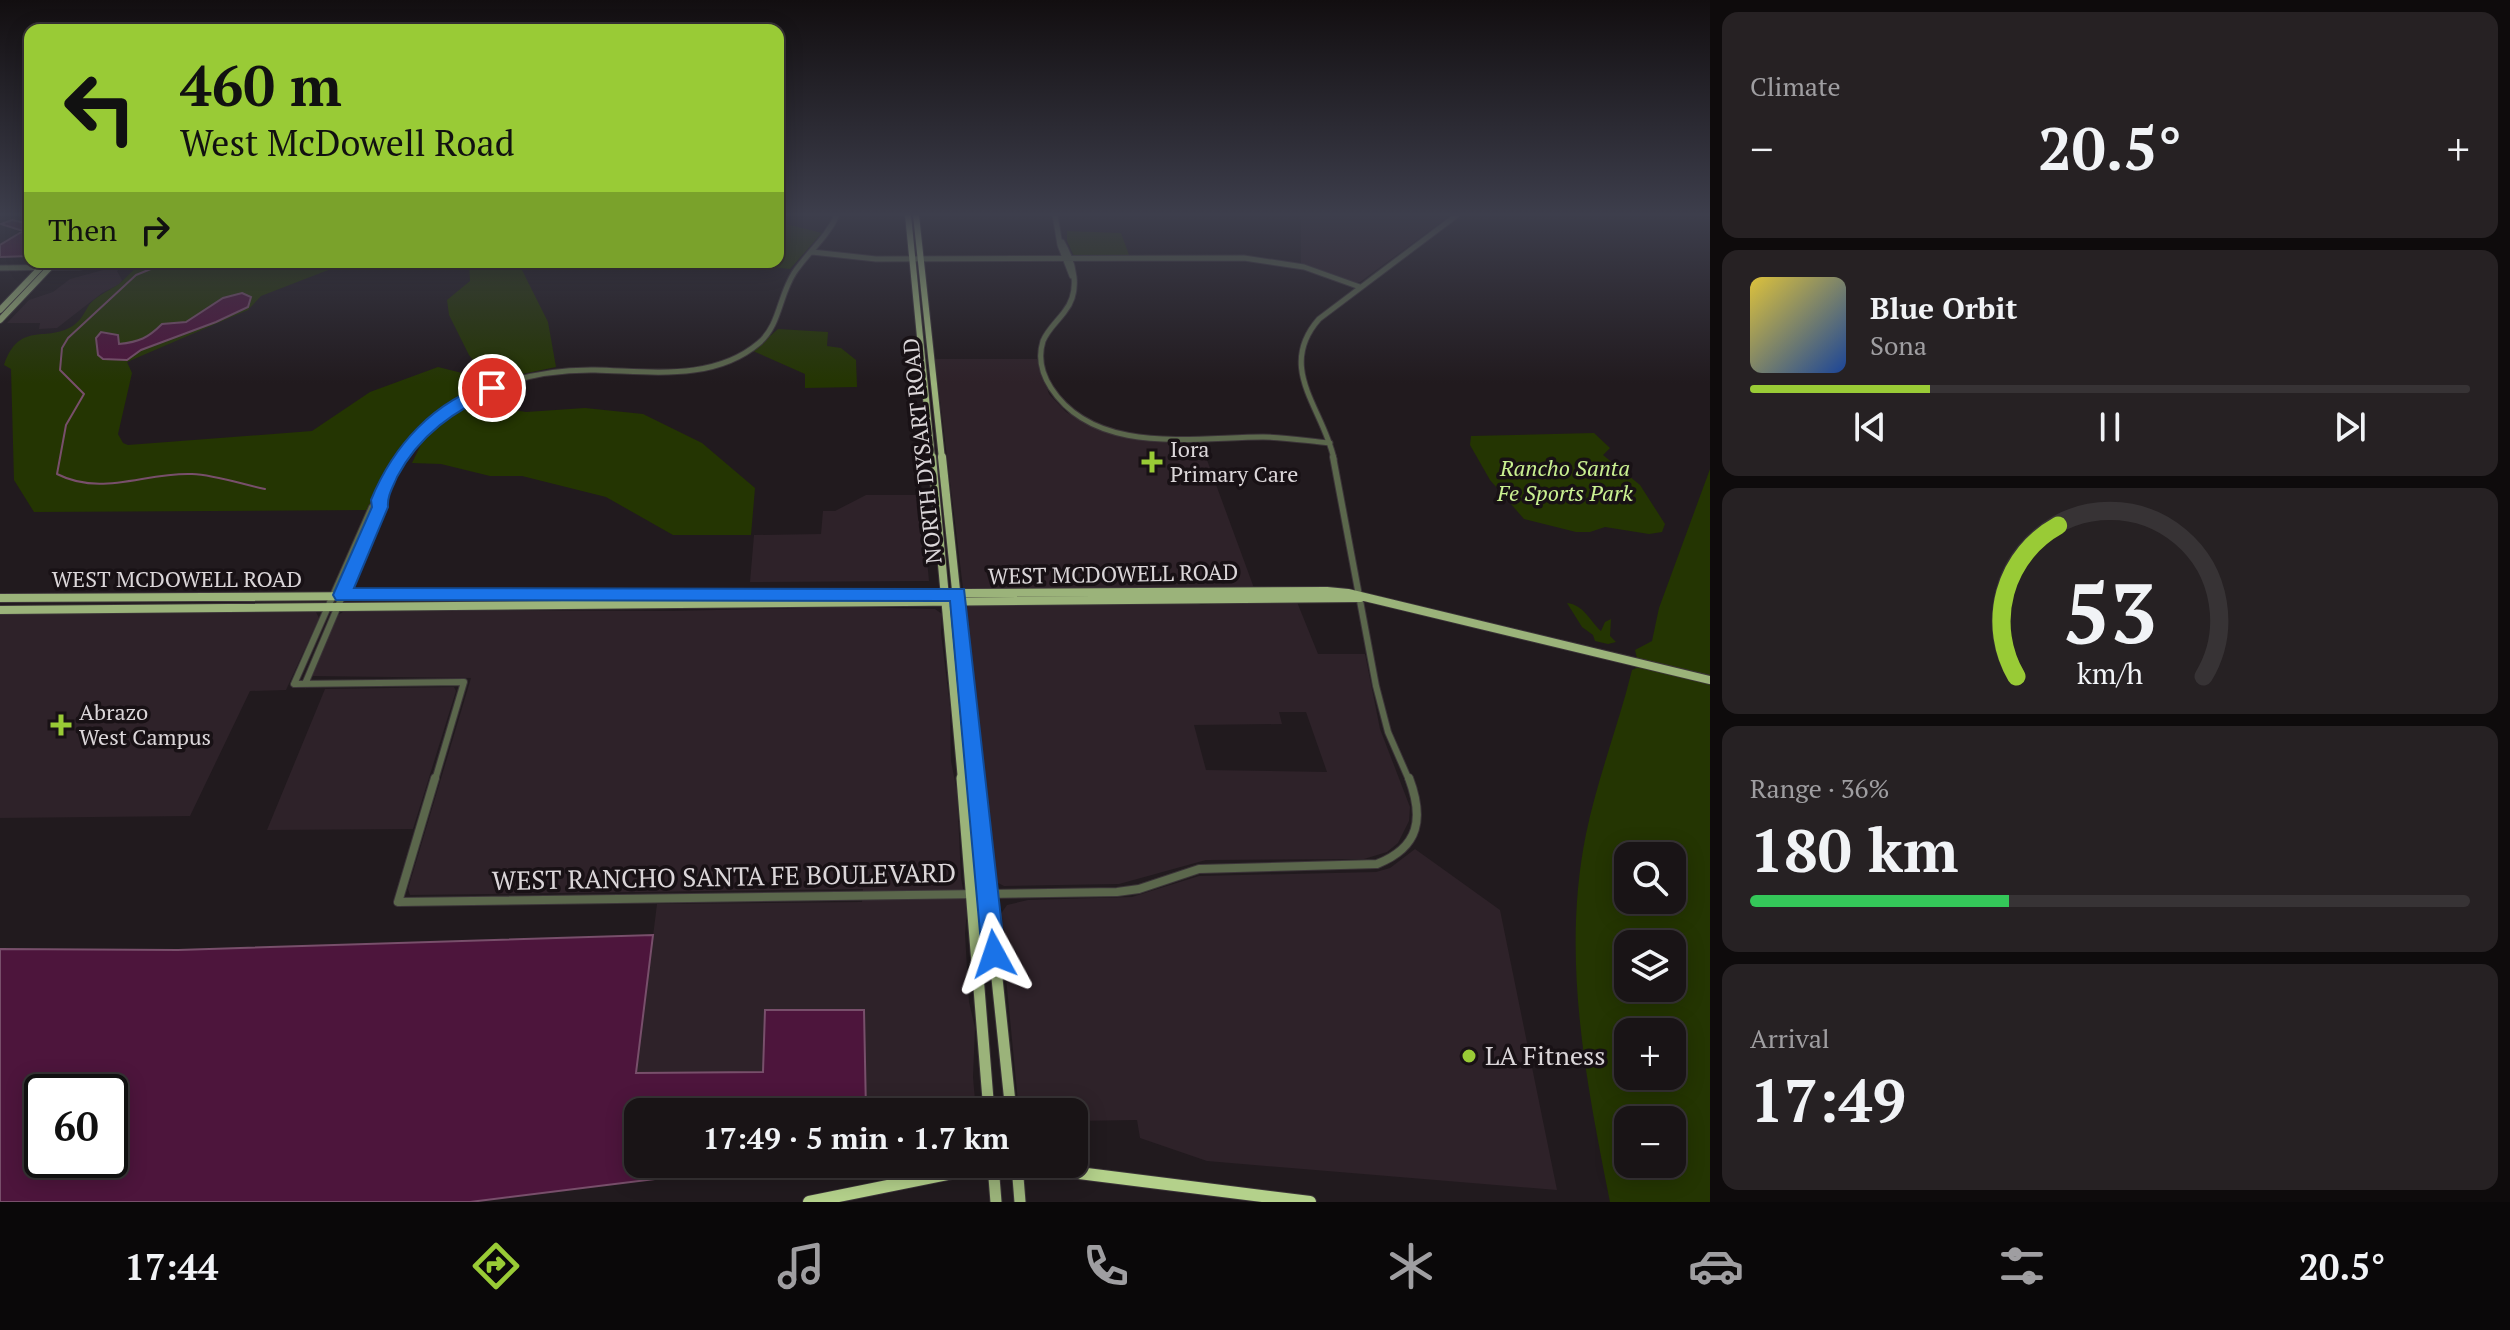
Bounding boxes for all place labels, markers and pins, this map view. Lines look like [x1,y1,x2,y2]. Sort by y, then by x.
pin [458,354,526,422]
place label: Iora Primary Care [1170,434,1298,488]
marker: Iora Primary Care [1141,451,1163,473]
place label: Abrazo West Campus [79,697,211,751]
marker: Abrazo West Campus [50,714,72,736]
place label: LA Fitness [1485,1038,1606,1072]
marker: LA Fitness [1460,1047,1478,1065]

